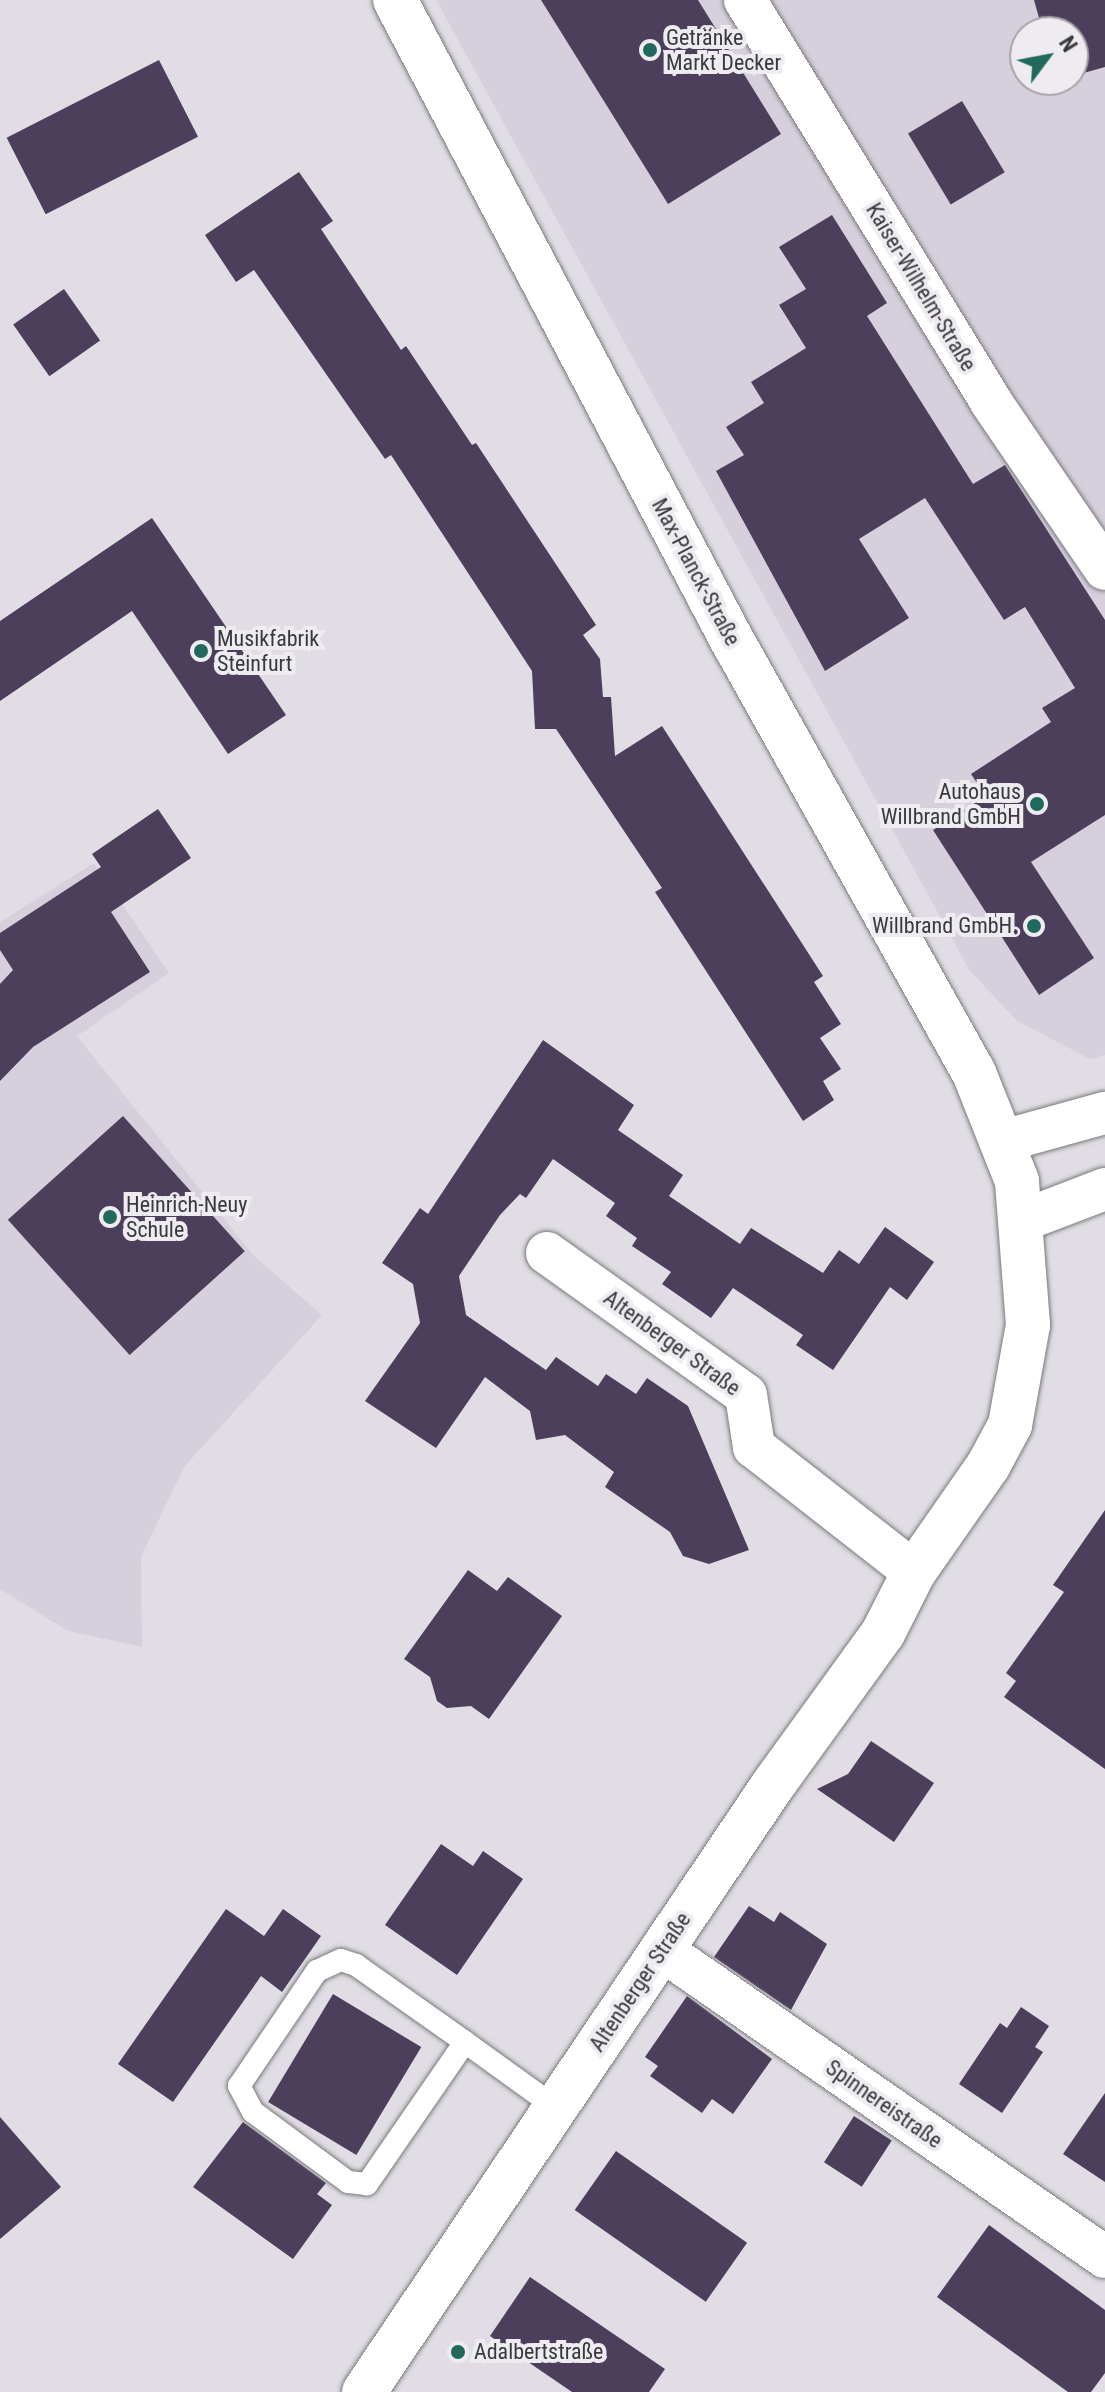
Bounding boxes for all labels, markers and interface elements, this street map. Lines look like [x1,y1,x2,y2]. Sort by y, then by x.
north arrow [1009,16,1089,96]
place label: Getränke Markt Decker [666,24,781,76]
text: N [1054,32,1082,56]
marker: Getränke Markt Decker [641,41,659,59]
street label: Kaiser-Wilhelm-Straße [860,198,982,376]
street label: Max-Planck-Straße [646,494,746,650]
place label: Musikfabrik Steinfurt [217,625,319,676]
marker: Musikfabrik Steinfurt [192,642,210,660]
place label: Autohaus Willbrand GmbH [881,778,1021,830]
marker: Autohaus Willbrand GmbH [1028,795,1046,813]
place label: Willbrand GmbH. [872,913,1018,939]
marker: Willbrand GmbH. [1025,917,1043,935]
place label: Heinrich-Neuy Schule [126,1191,247,1242]
marker: Heinrich-Neuy Schule [101,1208,119,1226]
street label: Altenberger Straße [599,1285,745,1401]
street label: Altenberger Straße [584,1907,696,2057]
street label: Spinnereistraße [821,2054,947,2154]
place label: Adalbertstraße [474,2339,603,2365]
marker: Adalbertstraße [449,2343,467,2361]

